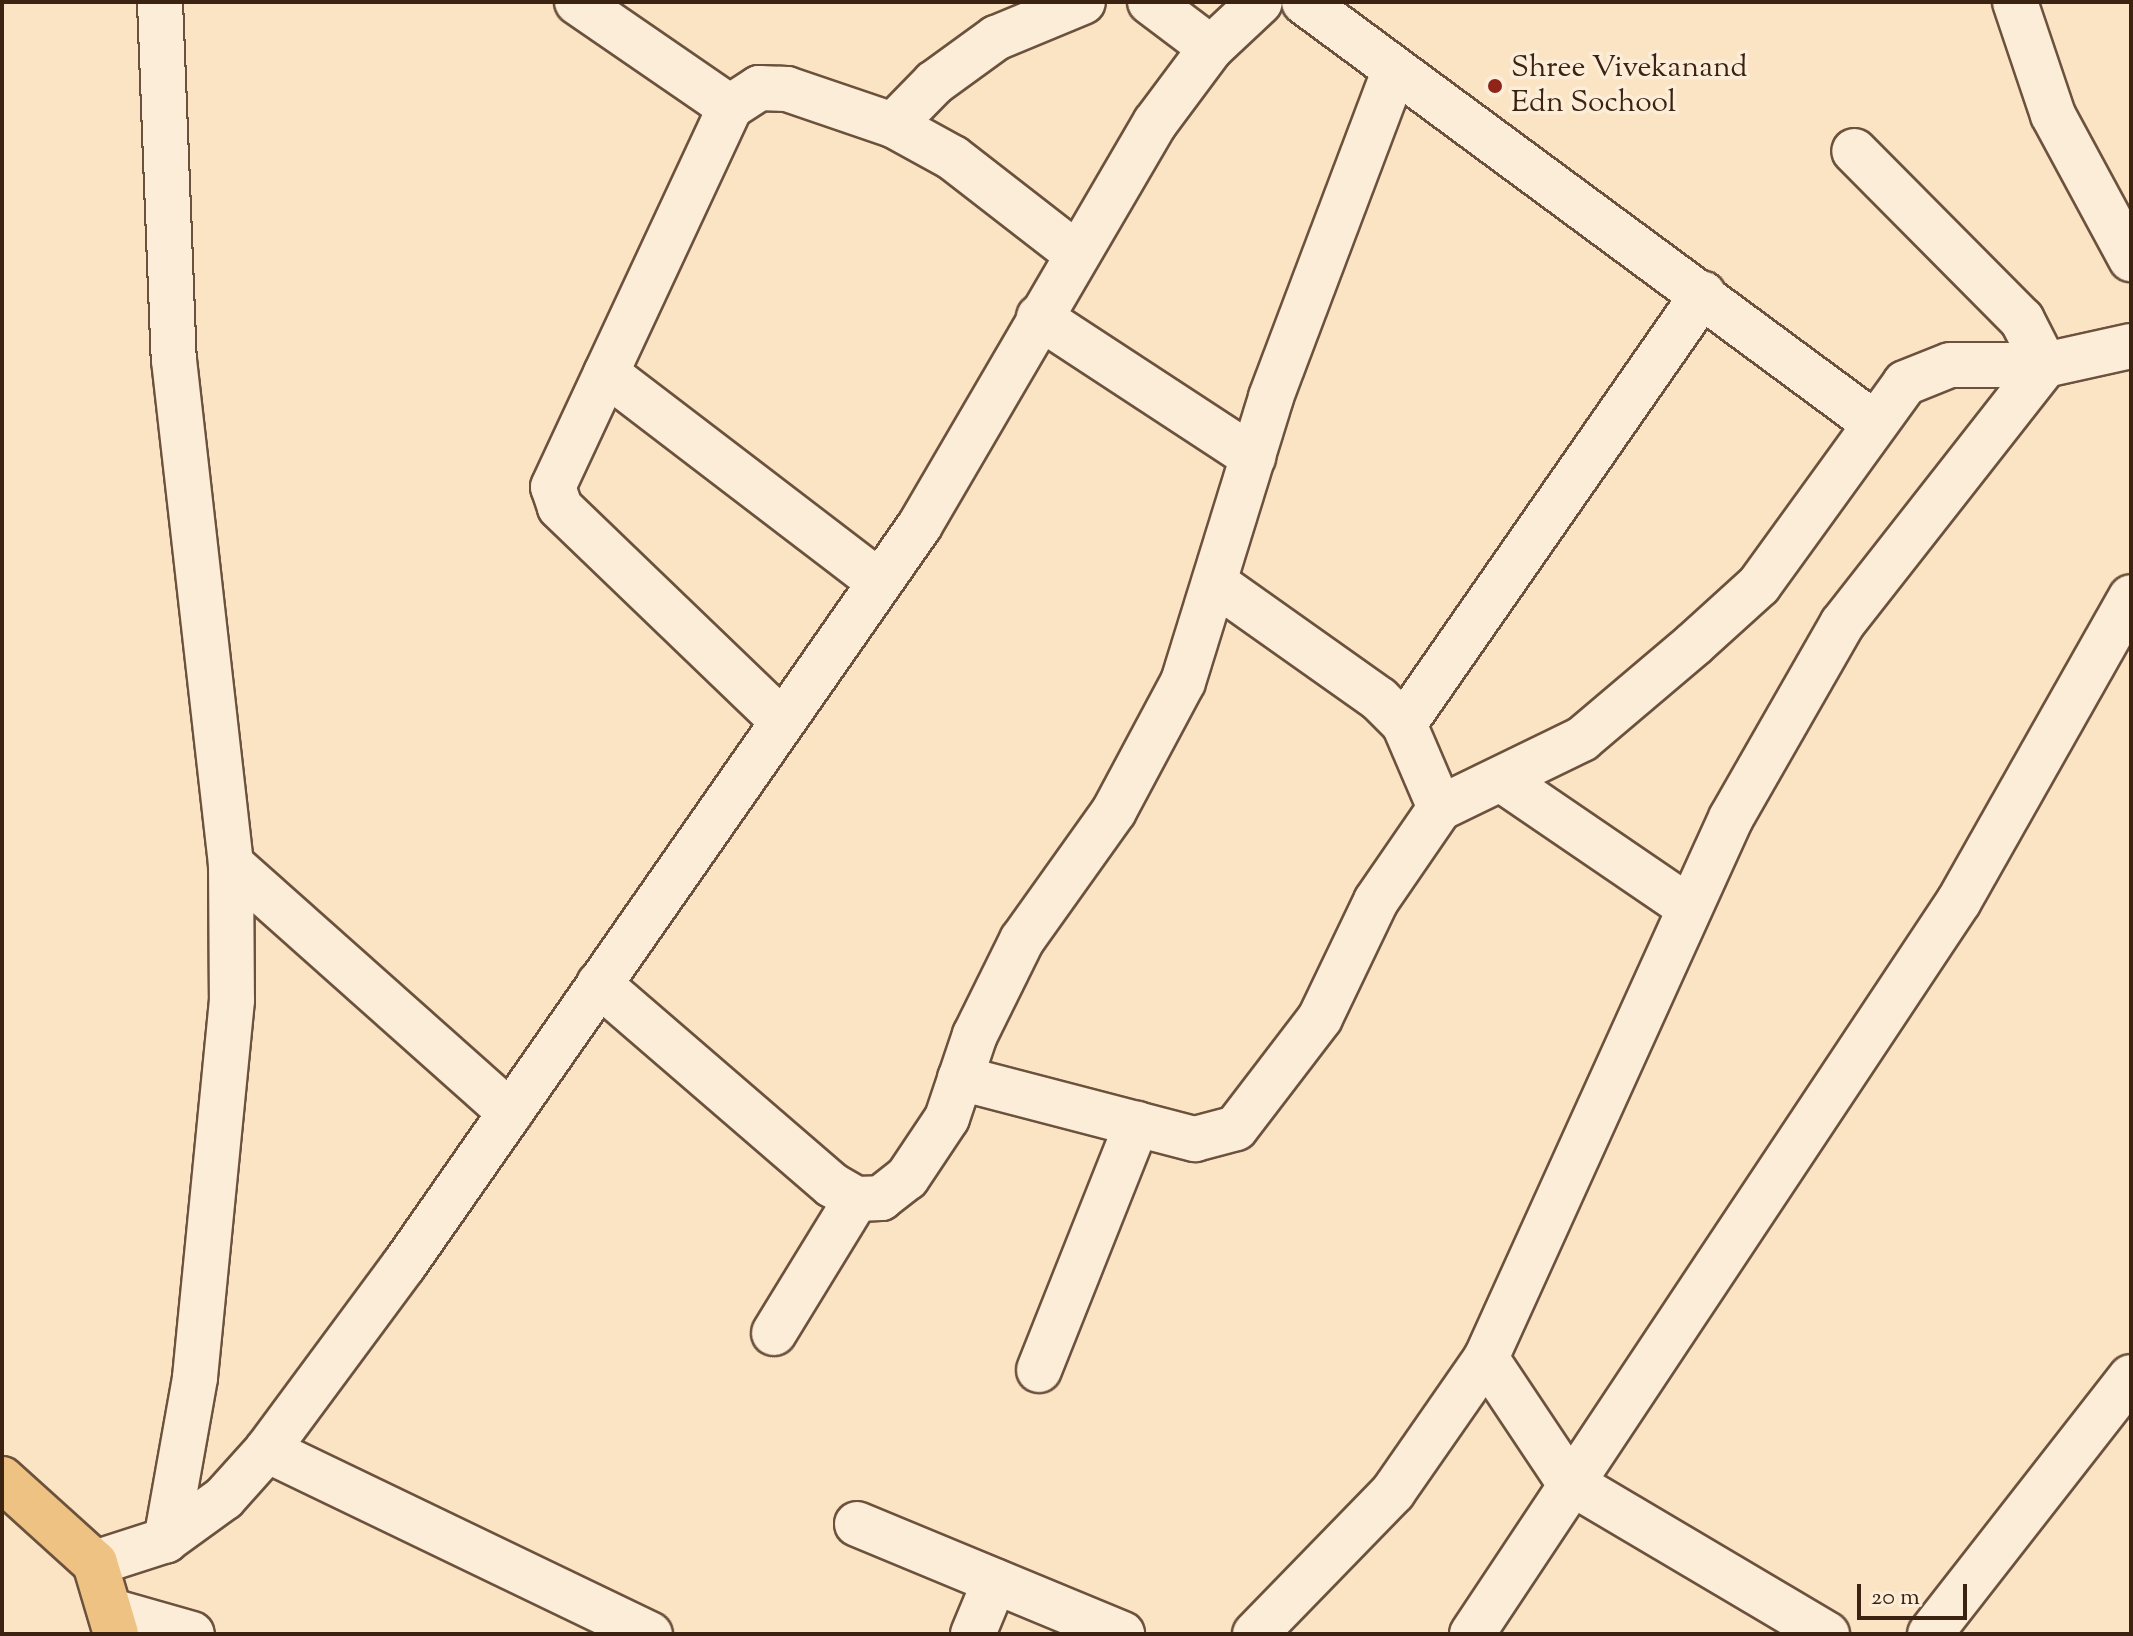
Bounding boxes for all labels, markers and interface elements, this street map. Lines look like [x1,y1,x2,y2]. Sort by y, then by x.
place label: Shree Vivekanand Edn Sochool [1511,51,1747,122]
marker: Shree Vivekanand Edn Sochool [1486,77,1504,95]
scale bar [1861,1568,1971,1618]
text: 20 m [1871,1581,1920,1615]

